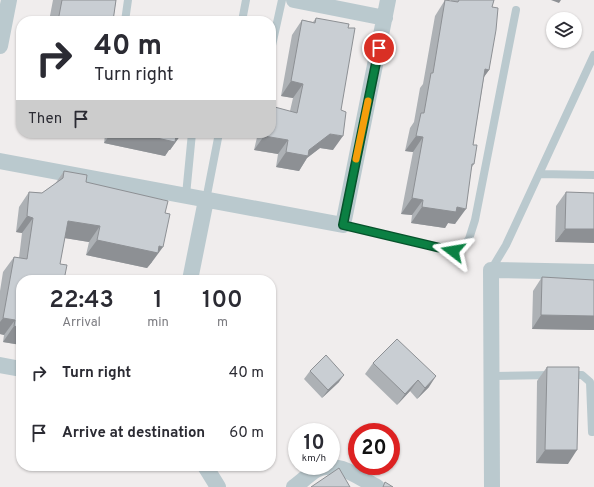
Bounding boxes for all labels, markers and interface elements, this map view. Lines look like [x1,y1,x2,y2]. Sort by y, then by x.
map controls [546,12,582,48]
button: layers [546,12,582,48]
text: 40 m [94,29,162,65]
pin [362,31,396,65]
icon: right [28,32,80,84]
icon: arrive [368,37,390,59]
text: Turn right [94,64,174,87]
icon: arrive [70,108,92,130]
text: Then [28,110,62,129]
position arrow [432,230,474,272]
text: 22:43 [49,286,114,316]
text: 1 [153,286,163,316]
text: 100 [202,286,243,316]
text: Arrival [62,315,101,331]
text: min [147,315,169,331]
text: m [217,315,228,331]
icon: right [28,362,50,384]
text: Turn right [62,364,131,383]
text: 40 m [229,364,264,383]
icon: arrive [28,422,50,444]
speed limit sign: 20 [348,423,400,475]
text: Arrive at destination [62,424,205,443]
text: 60 m [229,424,264,443]
text: 10 [303,431,325,457]
text: km/h [302,452,326,465]

